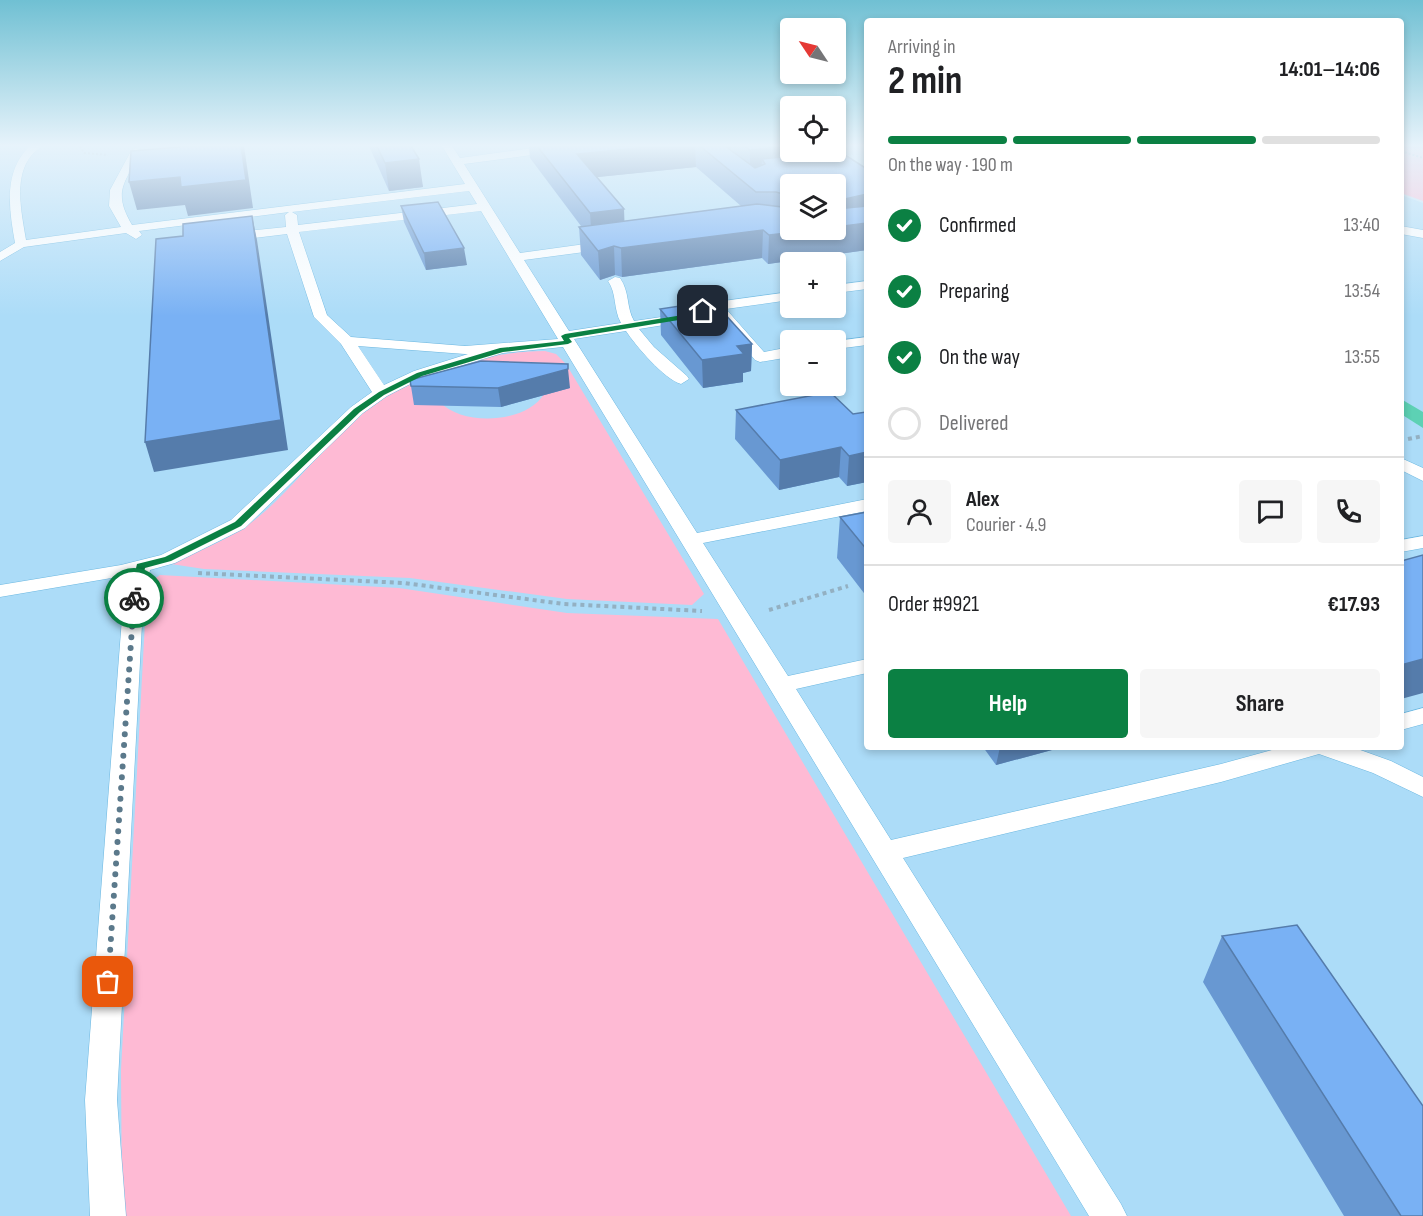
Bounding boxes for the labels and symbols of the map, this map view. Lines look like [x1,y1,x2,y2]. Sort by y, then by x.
north arrow [780,18,846,84]
pin [677,285,728,336]
courier [104,568,164,628]
pin [82,956,133,1007]

